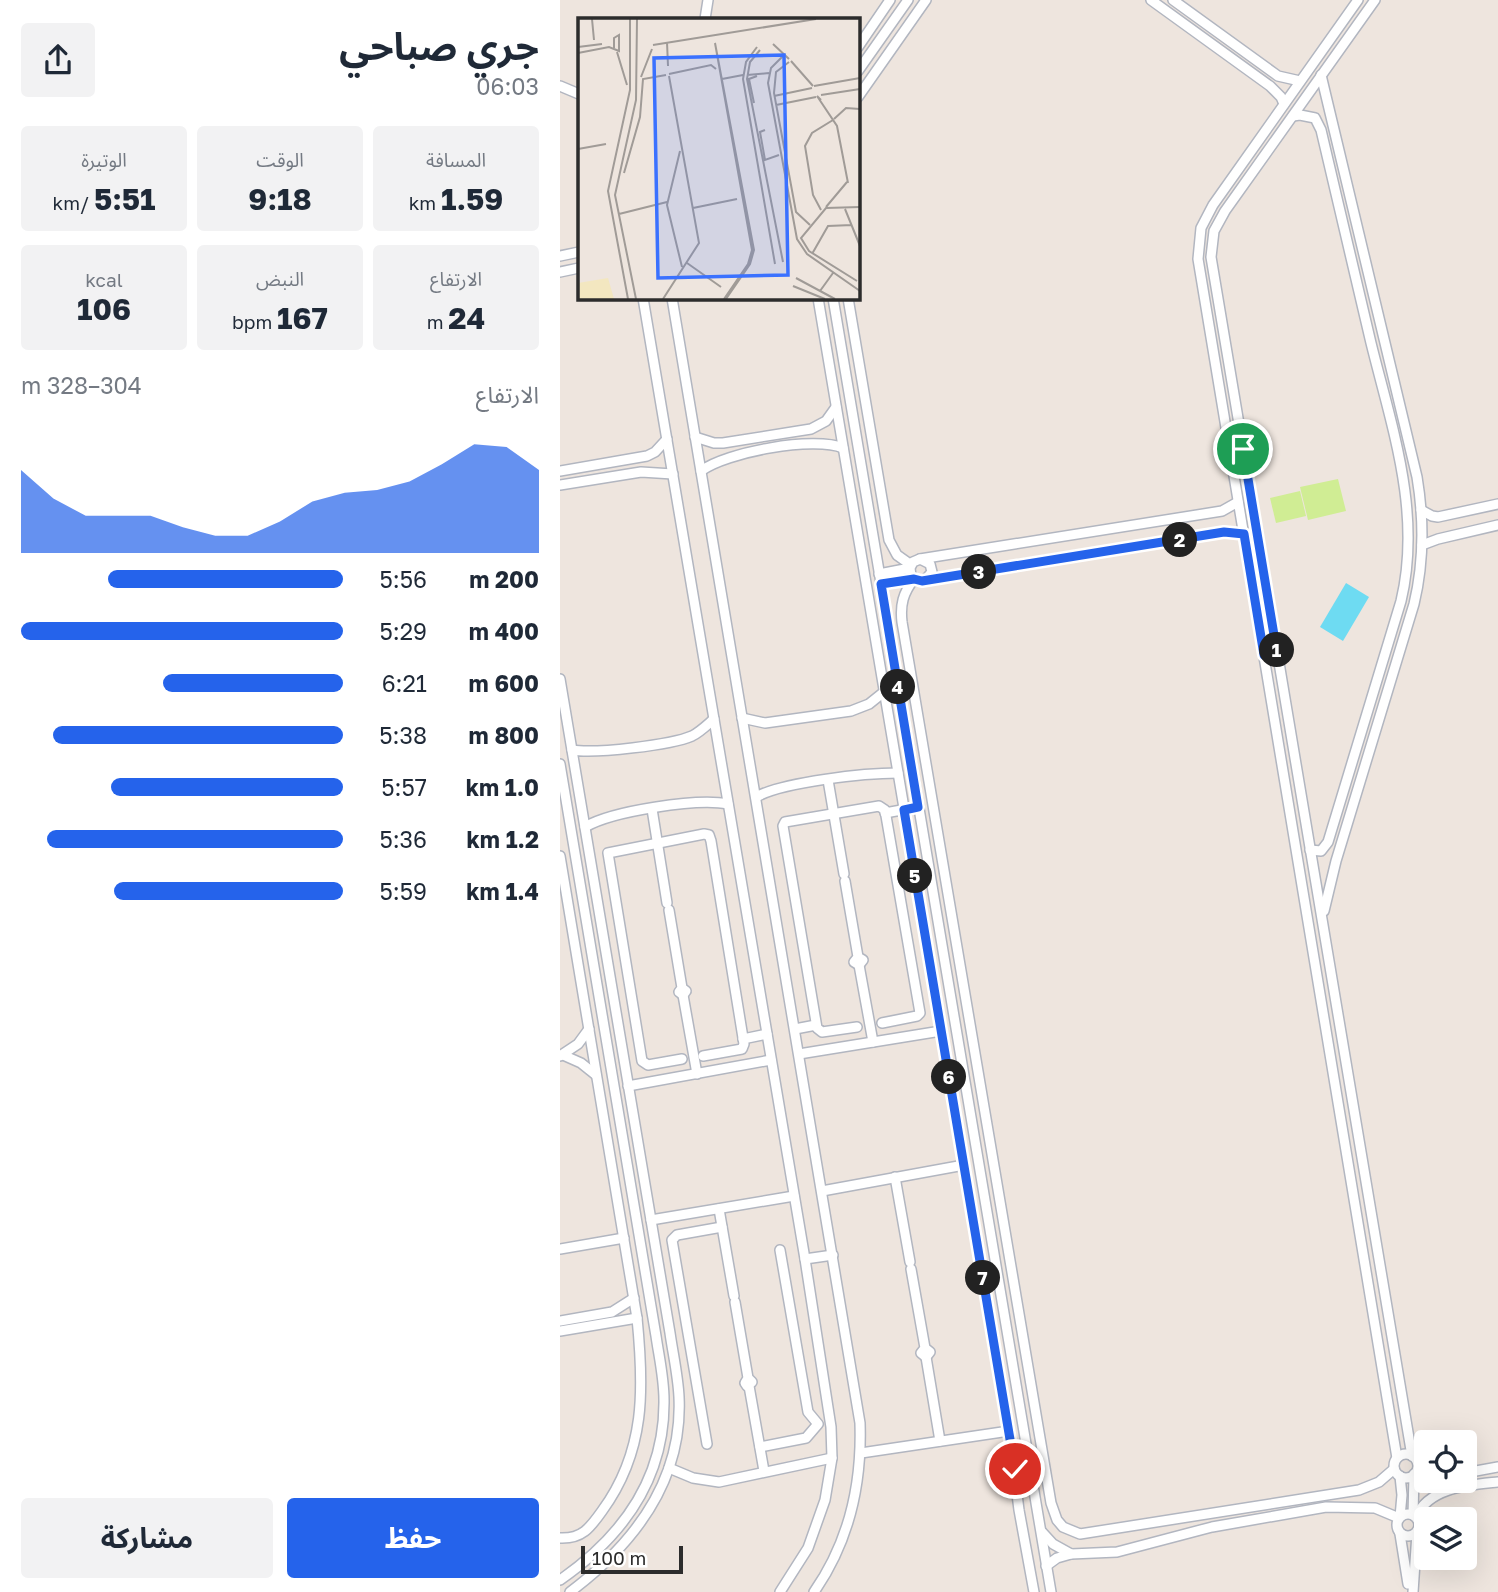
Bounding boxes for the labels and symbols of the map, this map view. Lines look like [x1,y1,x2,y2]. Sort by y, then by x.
inset map [578,18,859,299]
pin [1213,419,1273,479]
pin: 2 [1162,522,1198,558]
pin: 3 [962,554,996,590]
pin: 1 [1260,632,1294,668]
pin: 4 [880,670,916,704]
pin: 5 [898,858,932,894]
pin: 6 [932,1060,966,1094]
pin: 7 [966,1260,1000,1296]
pin [985,1439,1045,1499]
scale bar [581,1543,682,1575]

